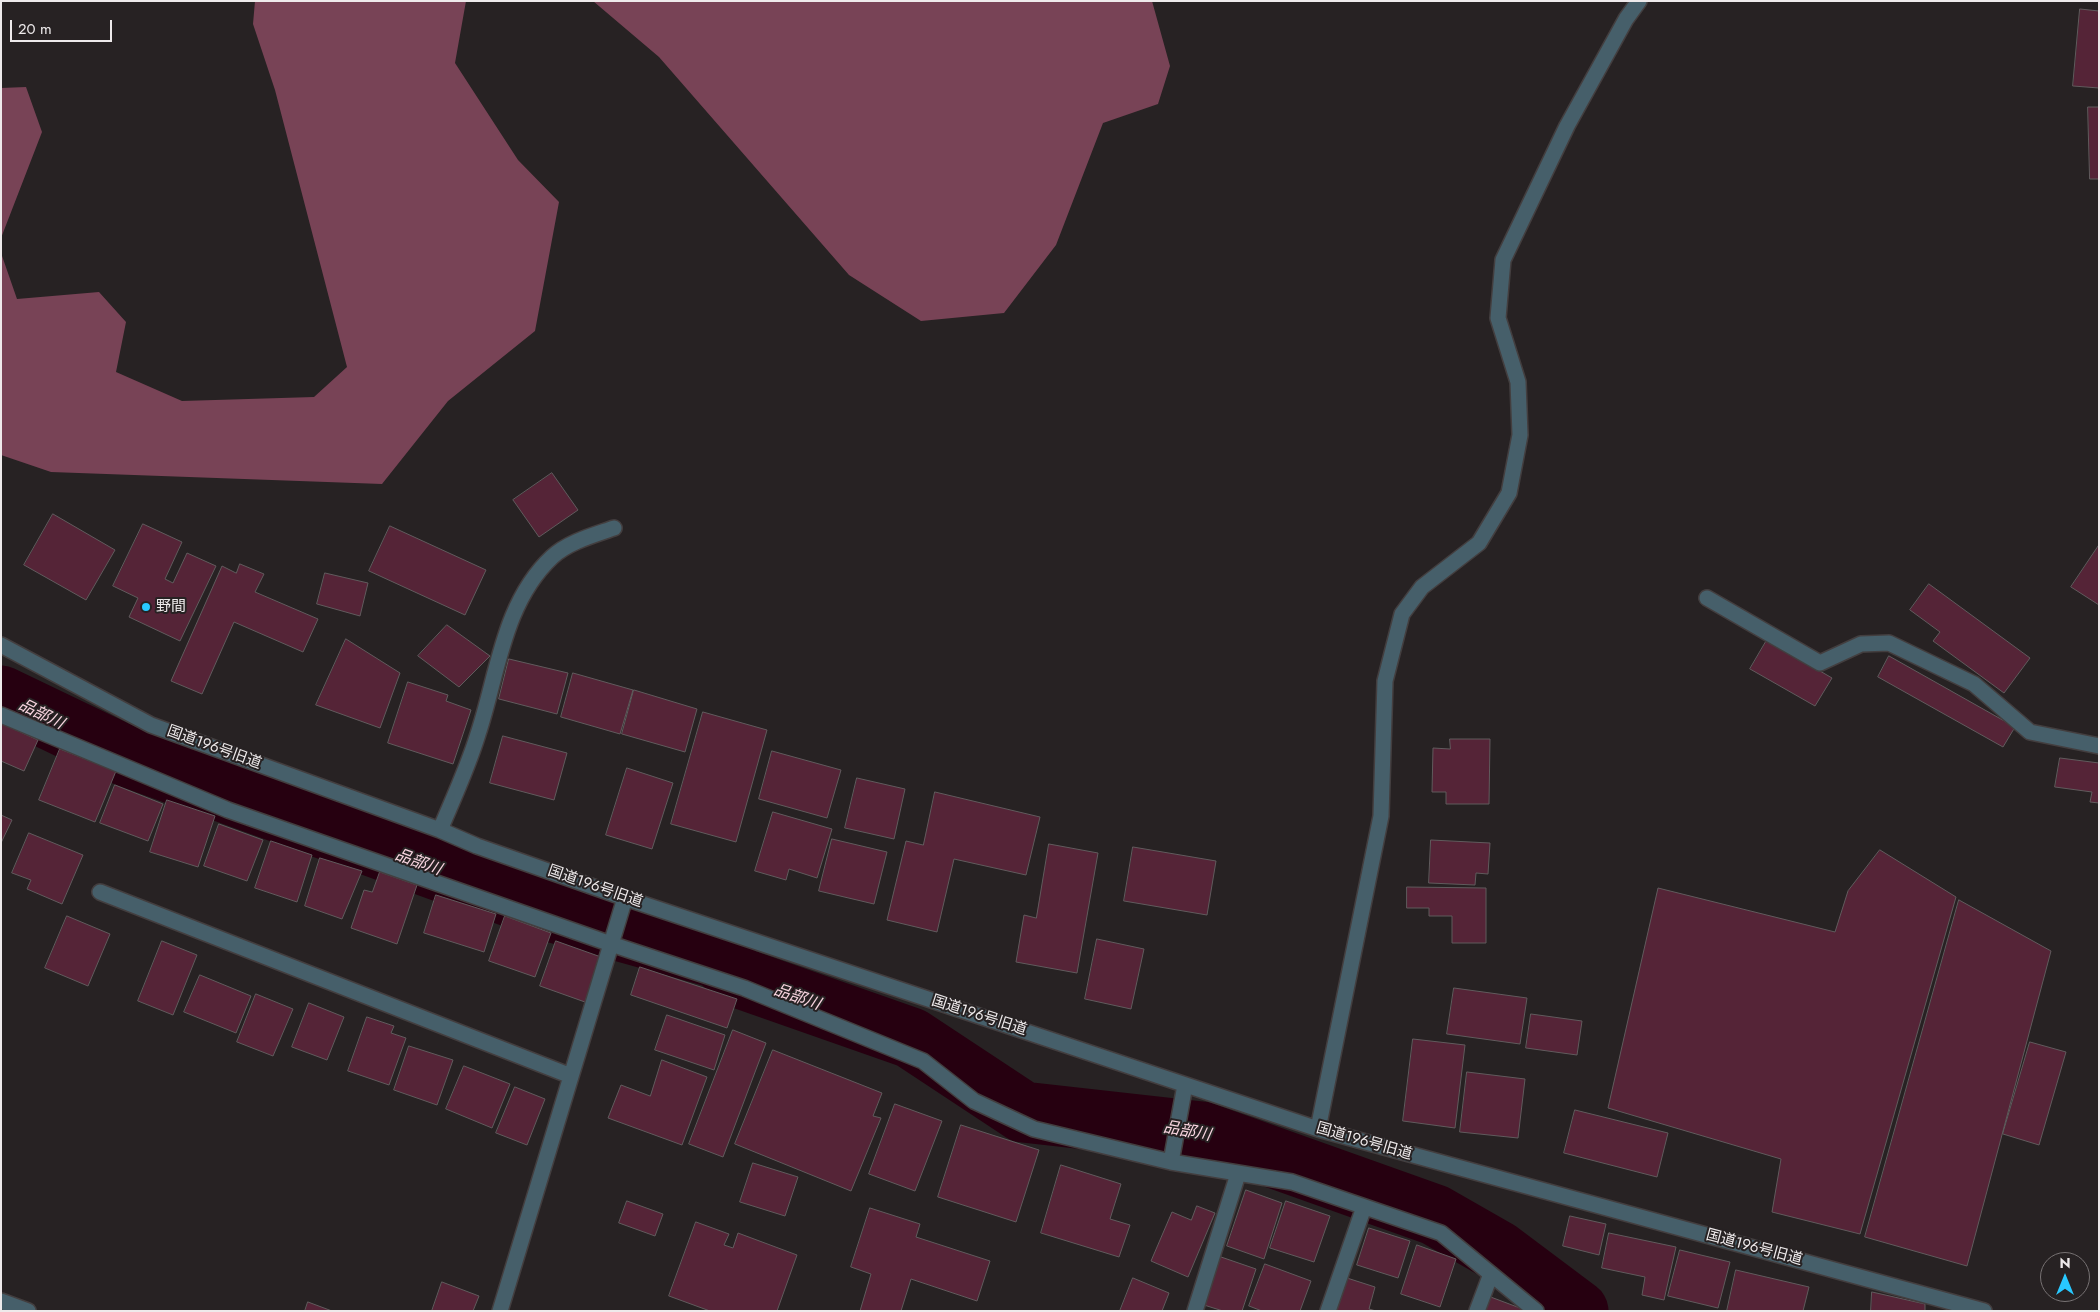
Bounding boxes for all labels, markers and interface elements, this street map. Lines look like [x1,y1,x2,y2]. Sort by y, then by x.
scale bar [12,10,115,42]
text: 20 m [18,18,52,40]
place label: 野間 [156,598,186,616]
marker: 野間 [140,601,152,613]
water label: 品部川 [15,696,67,734]
street label: 国道196号旧道 [164,723,264,773]
water label: 品部川 [392,846,444,880]
street label: 国道196号旧道 [545,862,645,912]
water label: 品部川 [771,981,823,1015]
street label: 国道196号旧道 [929,992,1029,1040]
water label: 品部川 [1162,1118,1212,1146]
street label: 国道196号旧道 [1314,1120,1414,1164]
street label: 国道196号旧道 [1704,1226,1804,1270]
north arrow [2040,1252,2090,1302]
text: N [2059,1253,2071,1273]

